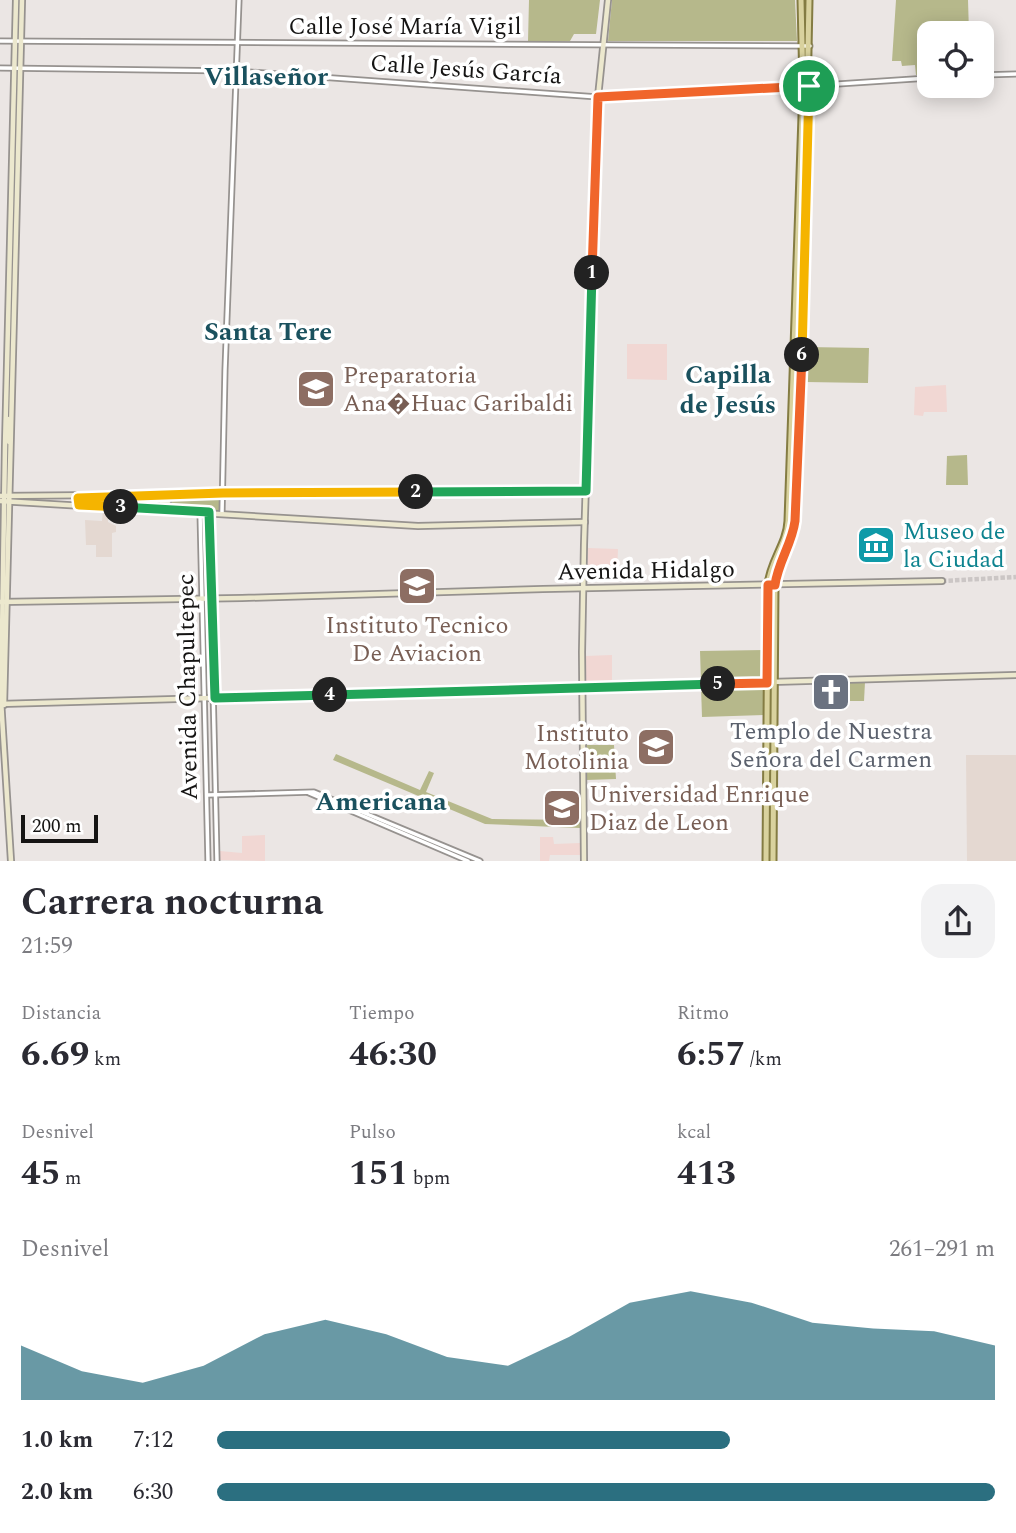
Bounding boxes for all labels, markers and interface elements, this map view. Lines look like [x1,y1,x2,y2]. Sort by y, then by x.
street label: Calle José María Vigil [288,9,522,45]
map controls [917,21,994,98]
button: locate [917,21,994,98]
street label: Calle Jesús García [369,45,563,95]
pin [779,56,839,116]
district label: Villaseñor [204,57,329,97]
icon: arrive [790,67,828,105]
pin: 1 [574,256,610,290]
text: 1 [586,258,597,287]
district label: Santa Tere [204,312,332,352]
pin: 6 [784,338,820,372]
text: 6 [796,340,807,369]
district label: Capilla de Jesús [680,355,776,425]
place label: Preparatoria Ana�Huac Garibaldi [343,358,573,422]
school or university icon: Preparatoria Ana�Huac Garibaldi [295,368,337,410]
pin: 2 [398,475,434,510]
text: 2 [410,477,421,506]
pin: 3 [104,490,138,524]
text: 3 [115,492,126,521]
place label: Museo de la Ciudad [903,514,1005,578]
museum icon: Museo de la Ciudad [855,524,897,566]
street label: Avenida Hidalgo [557,551,735,591]
school or university icon: Instituto Tecnico De Aviacion [396,565,438,607]
street label: Avenida Chapultepec [168,573,208,801]
place label: Instituto Tecnico De Aviacion [326,608,508,672]
pin: 5 [700,666,736,702]
text: 5 [712,669,723,698]
church icon: Templo de Nuestra Señora del Carmen [810,671,852,713]
pin: 4 [312,678,348,712]
text: 4 [324,680,335,709]
place label: Templo de Nuestra Señora del Carmen [730,714,933,778]
place label: Instituto Motolinia [524,716,629,780]
school or university icon: Instituto Motolinia [635,726,677,768]
place label: Universidad Enrique Diaz de Leon [589,777,810,841]
district label: Americana [315,782,447,822]
school or university icon: Universidad Enrique Diaz de Leon [541,787,583,829]
scale bar [21,812,98,844]
text: 200 m [32,812,82,841]
text: Carrera nocturna [21,874,324,932]
button: share [921,884,995,958]
text: 21:59 [21,929,73,964]
text: Distancia [21,999,101,1028]
text: Tiempo [349,999,414,1028]
text: Ritmo [677,999,729,1028]
text: 6.69 [21,1028,89,1081]
text: 46:30 [349,1028,437,1081]
text: 6:57 [677,1028,745,1081]
text: km [89,1045,121,1074]
text: /km [745,1045,782,1074]
text: Desnivel [21,1118,94,1147]
text: Pulso [349,1118,396,1147]
text: kcal [677,1118,711,1147]
text: 45 [21,1147,60,1200]
text: 151 [349,1147,408,1200]
text: 413 [677,1147,736,1200]
text: m [60,1164,81,1193]
text: bpm [408,1164,450,1193]
text: Desnivel [21,1232,109,1267]
text: 261–291 m [889,1232,995,1267]
text: 1.0 km [21,1423,93,1458]
text: 7:12 [133,1423,173,1458]
text: 2.0 km [21,1475,93,1510]
text: 6:30 [133,1475,173,1510]

